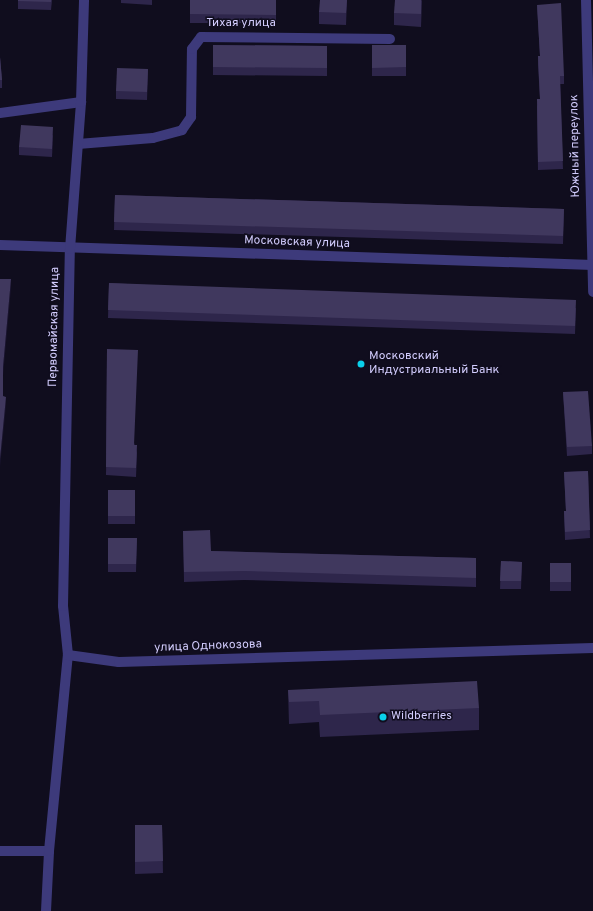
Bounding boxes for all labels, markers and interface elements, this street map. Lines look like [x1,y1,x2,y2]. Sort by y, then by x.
street label: Тихая улица [206,17,276,31]
street label: Южный переулок [568,94,584,198]
street label: Московская улица [244,234,350,252]
street label: Первомайская улица [47,267,63,387]
place label: Московский Индустриальный Банк [369,350,499,378]
marker: Московский Индустриальный Банк [356,359,366,369]
street label: улица Однокозова [154,638,262,656]
place label: Wildberries [391,710,452,724]
marker: Wildberries [378,712,388,722]

